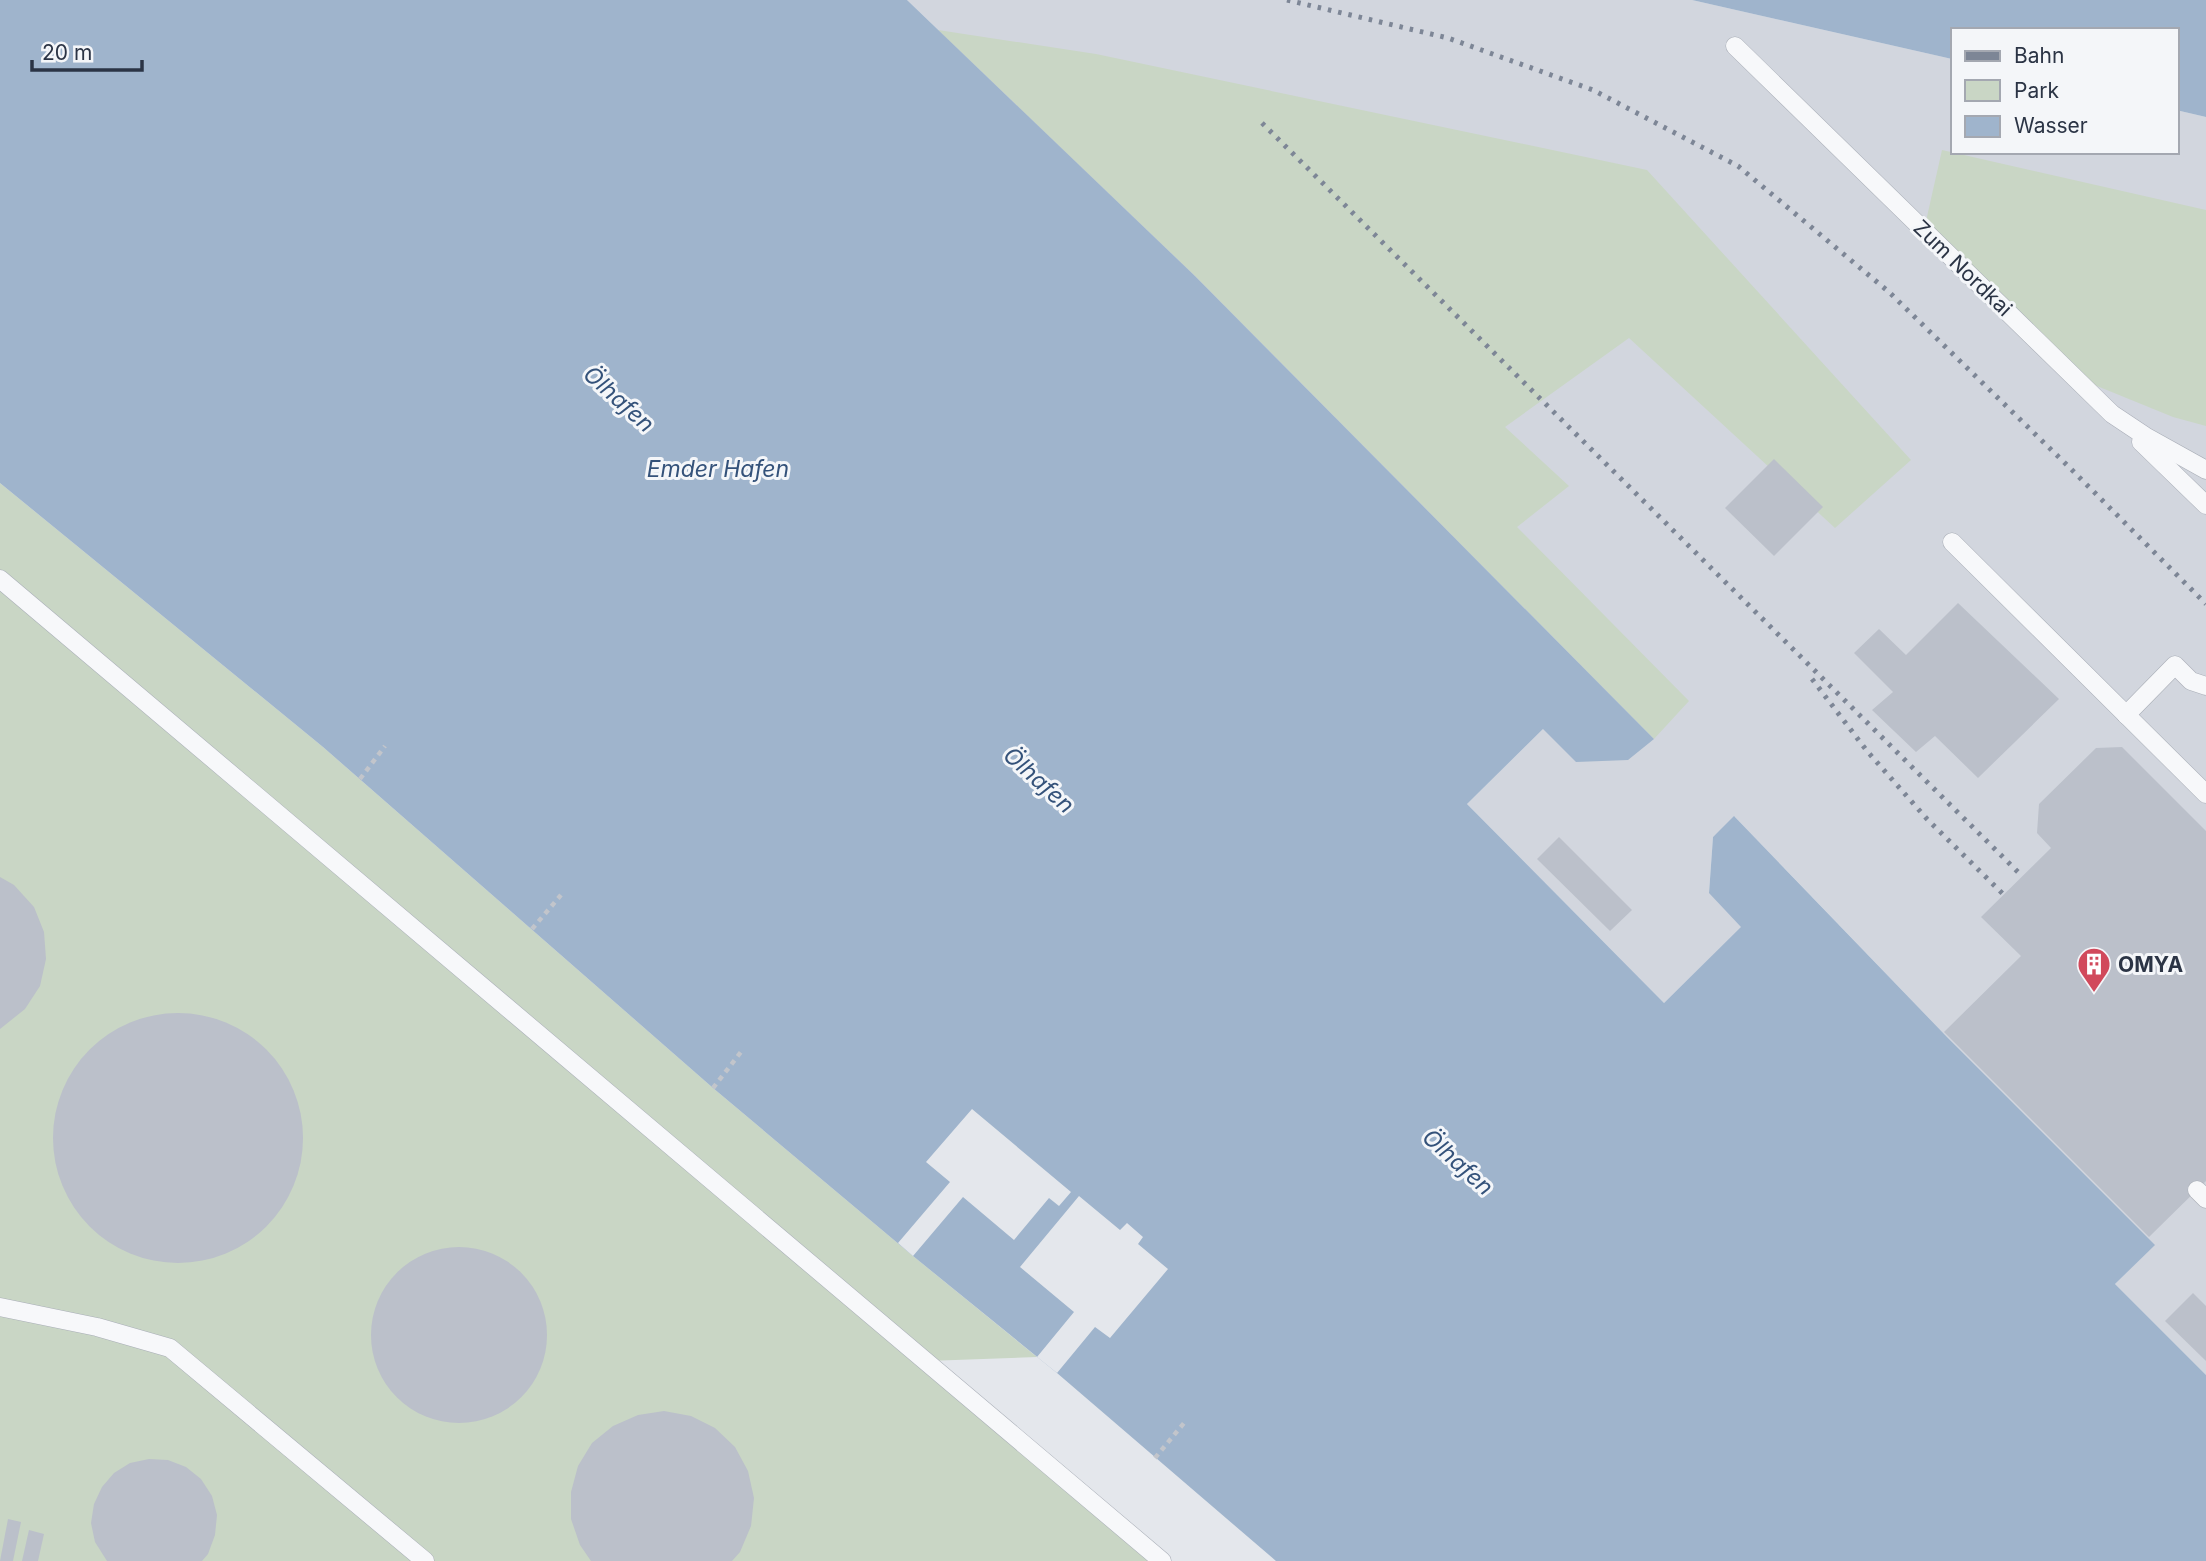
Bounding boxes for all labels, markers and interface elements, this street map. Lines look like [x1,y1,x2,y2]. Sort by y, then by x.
scale bar [32,28,142,72]
legend [1951,28,2178,154]
text: 20 m [42,40,92,65]
text: Bahn [2014,43,2064,68]
text: Park [2014,78,2059,103]
text: Wasser [2014,113,2088,138]
street label: Zum Nordkai [1909,215,2017,321]
water label: Ölhafen [578,360,660,438]
water label: Emder Hafen [647,455,789,483]
water label: Ölhafen [998,741,1080,819]
building icon: OMYA [2075,945,2113,994]
place label: OMYA [2118,952,2183,977]
water label: Ölhafen [1417,1123,1499,1201]

